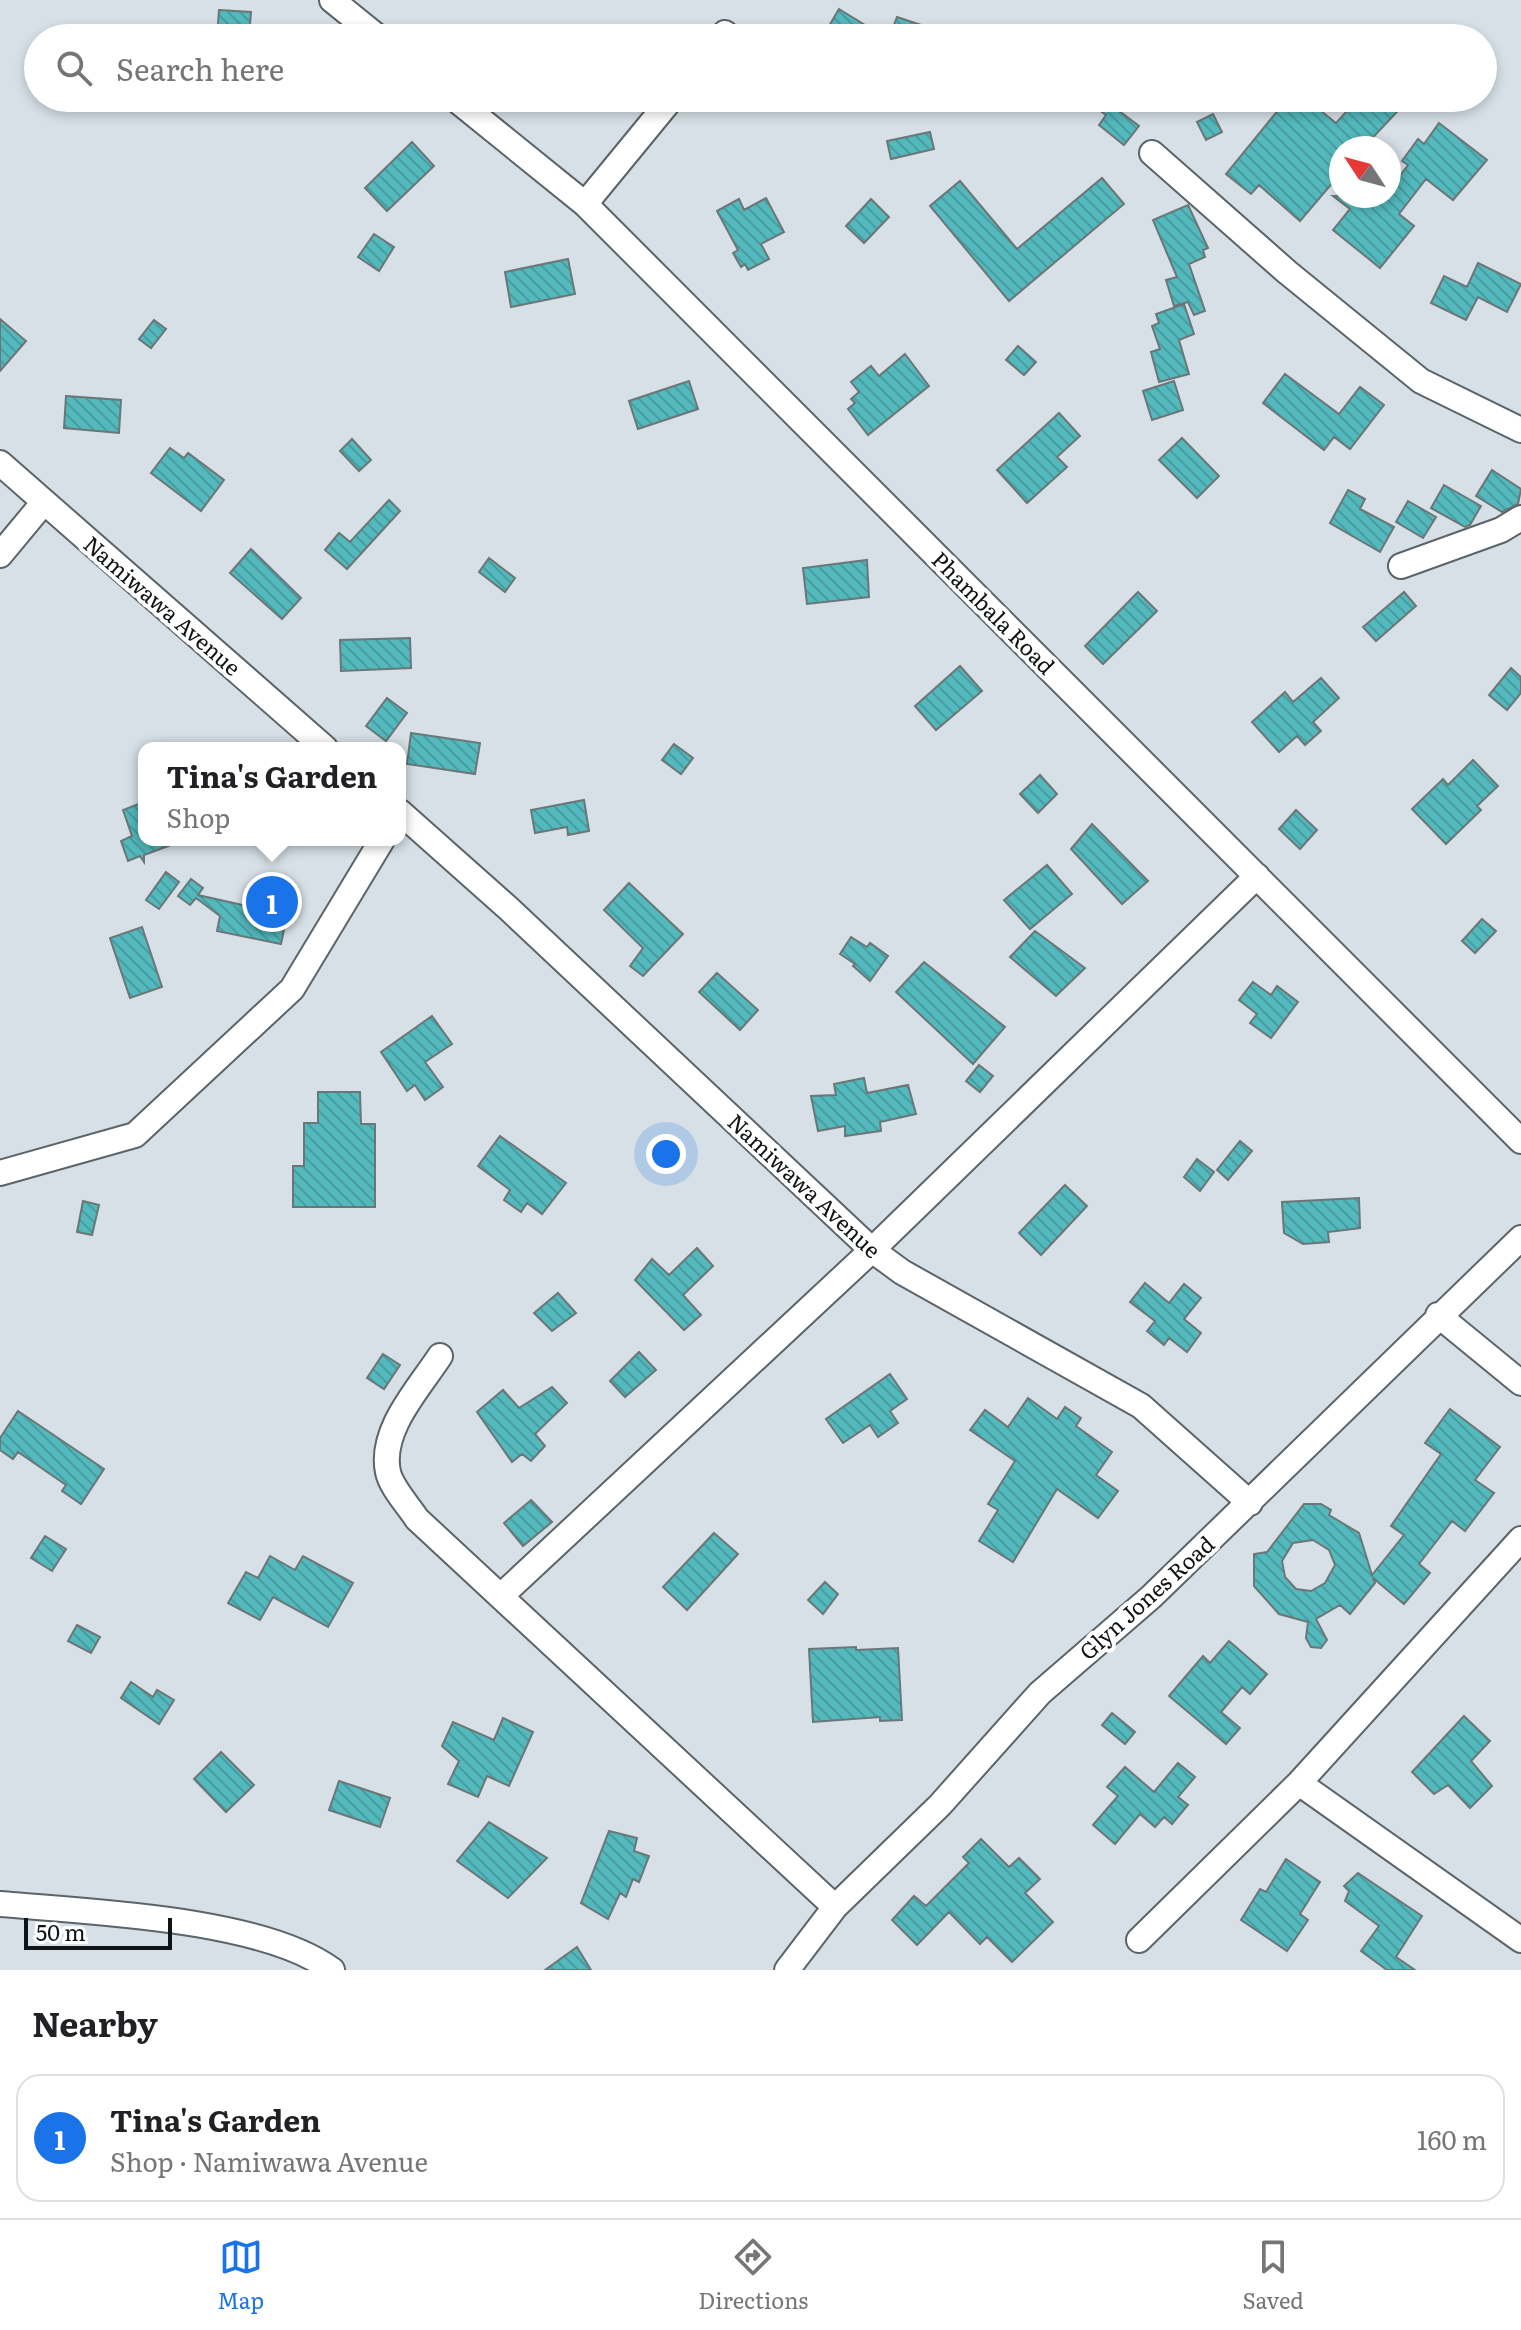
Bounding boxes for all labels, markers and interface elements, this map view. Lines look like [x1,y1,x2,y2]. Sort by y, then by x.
search box [24,24,1497,112]
icon: search [52,46,96,90]
text: Search here [116,46,284,90]
north arrow [1329,136,1401,208]
street label: Namiwawa Avenue [77,527,249,683]
street label: Phambala Road [925,543,1063,681]
popup [138,742,406,846]
text: Tina's Garden [167,753,377,797]
text: Shop [167,797,230,836]
pin: 1 [246,872,298,932]
street label: Namiwawa Avenue [721,1105,889,1265]
your location [646,1134,686,1174]
street label: Glyn Jones Road [1071,1527,1221,1667]
scale bar [24,1914,172,1950]
text: 50 m [36,1915,86,1948]
text: Nearby [32,1997,158,2047]
text: Tina's Garden [110,2097,321,2141]
text: 1 [55,2119,65,2158]
text: 160 m [1417,2119,1487,2158]
text: Shop · Namiwawa Avenue [110,2141,428,2180]
tab: Map [217,2235,264,2316]
tab: Directions [698,2235,808,2316]
tab: Saved [1243,2235,1304,2316]

